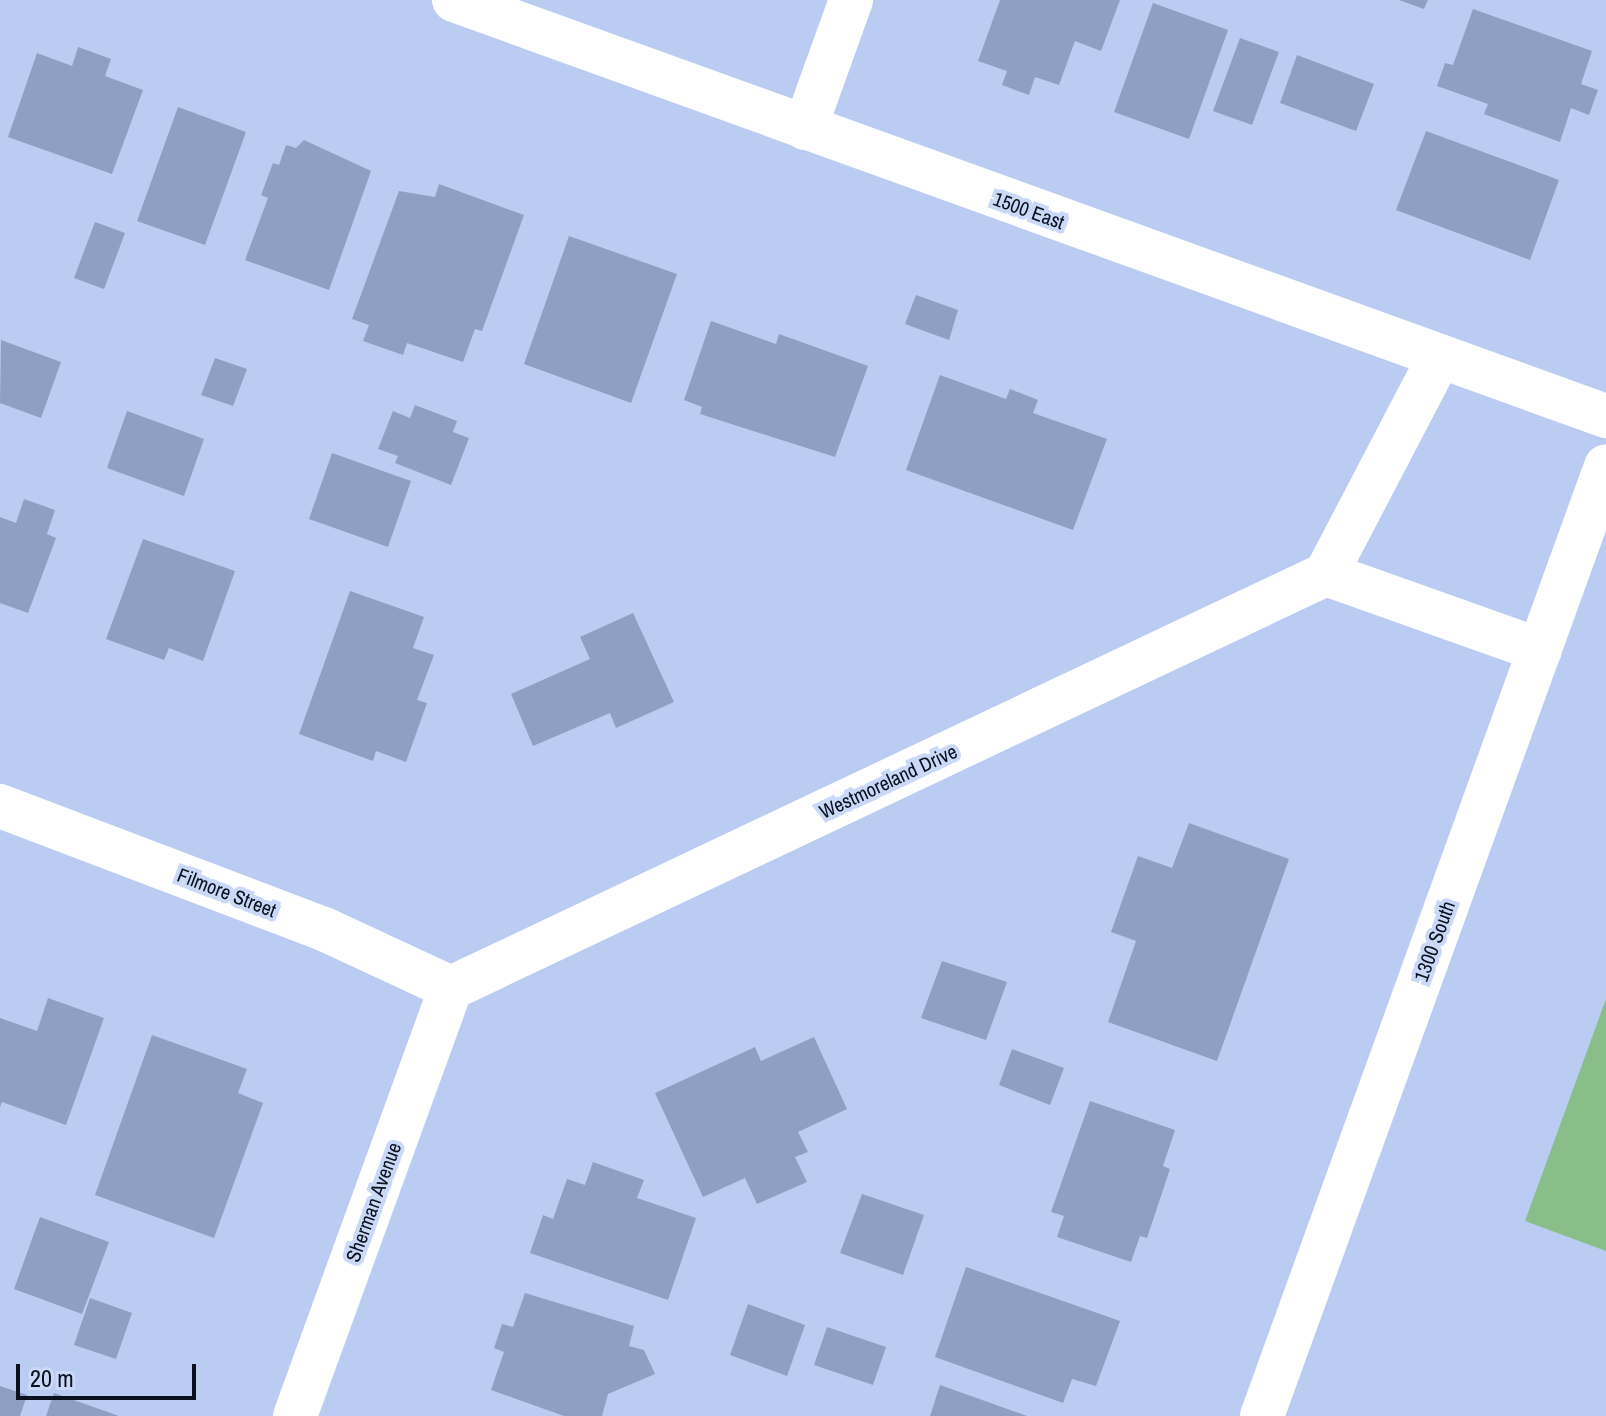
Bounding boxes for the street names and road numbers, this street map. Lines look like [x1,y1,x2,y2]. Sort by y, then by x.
street label: 1500 East [990,186,1068,234]
street label: Westmoreland Drive [815,739,961,823]
street label: Filmore Street [174,862,280,922]
street label: 1300 South [1408,897,1460,985]
street label: Sherman Avenue [340,1138,406,1266]

